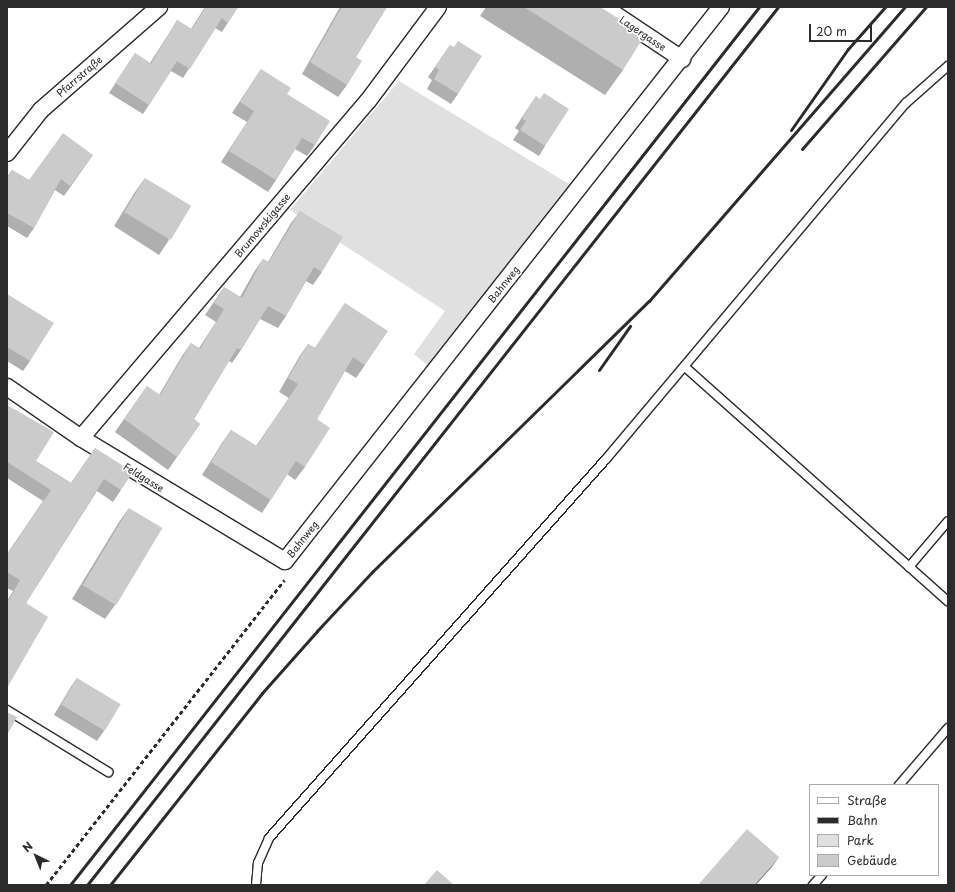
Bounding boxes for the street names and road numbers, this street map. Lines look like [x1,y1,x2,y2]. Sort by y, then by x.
street label: Lagergasse [617,13,669,53]
street label: Pfarrstraße [54,53,104,99]
street label: Brumowskigasse [232,191,292,259]
street label: Bahnweg [485,263,521,305]
street label: Feldgasse [122,460,166,494]
street label: Bahnweg [284,518,320,560]

